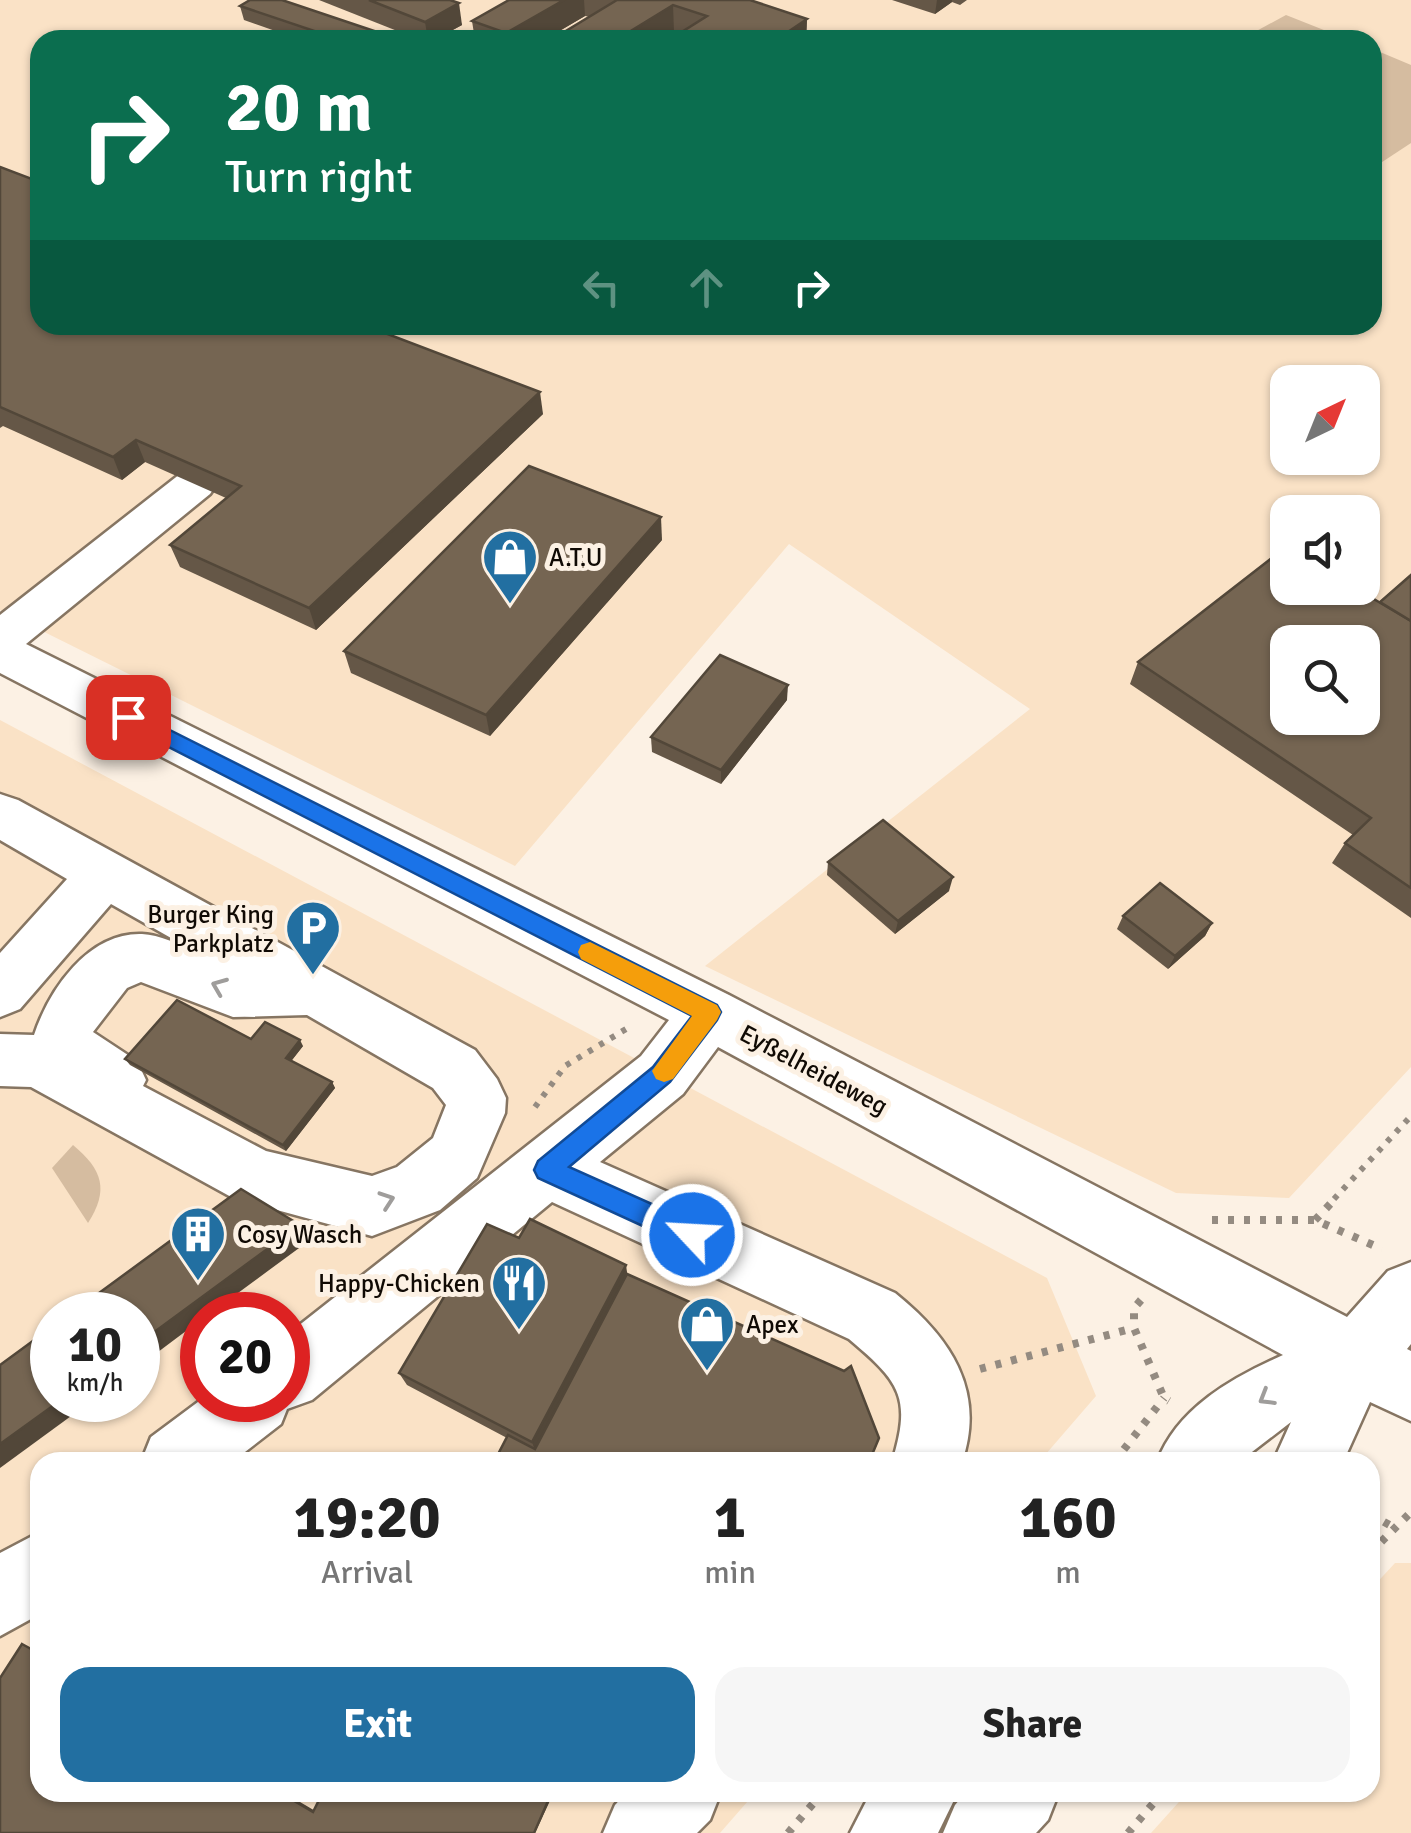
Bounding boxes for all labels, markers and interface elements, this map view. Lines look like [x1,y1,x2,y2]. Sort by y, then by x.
text: 20 m [225,64,373,150]
icon: right [60,70,190,200]
text: Turn right [225,150,413,205]
icon: left [574,260,629,315]
icon: ahead [679,260,734,315]
icon: right [784,260,839,315]
north arrow [1270,365,1380,475]
map controls [1270,365,1380,735]
button: sound [1270,495,1380,605]
shop icon: A.T.U [480,527,540,606]
place label: A.T.U [549,542,603,573]
button: search [1270,625,1380,735]
pin [86,675,171,760]
icon: arrive [101,690,156,745]
parking icon: Burger King Parkplatz [283,898,343,977]
place label: Burger King Parkplatz [147,899,274,959]
one-way arrow [211,978,229,998]
street label: Eyßelheideweg [734,1017,893,1121]
position arrow [640,1183,744,1287]
one-way arrow [377,1192,395,1212]
building icon: Cosy Wasch [168,1204,228,1283]
place label: Cosy Wasch [237,1219,362,1250]
restaurant icon: Happy-Chicken [489,1253,549,1332]
place label: Happy-Chicken [318,1268,480,1299]
speed limit sign: 20 [180,1292,310,1422]
shop icon: Apex [677,1294,737,1373]
place label: Apex [746,1309,799,1340]
text: 10 [68,1314,122,1376]
text: km/h [67,1367,123,1398]
one-way arrow [1259,1385,1277,1405]
text: 19:20 [293,1481,441,1555]
text: 1 [714,1481,746,1555]
text: 160 [1019,1481,1117,1555]
text: Arrival [321,1553,413,1592]
text: min [704,1553,756,1592]
text: m [1055,1553,1081,1592]
button: Exit [60,1667,695,1782]
button: Share [715,1667,1350,1782]

